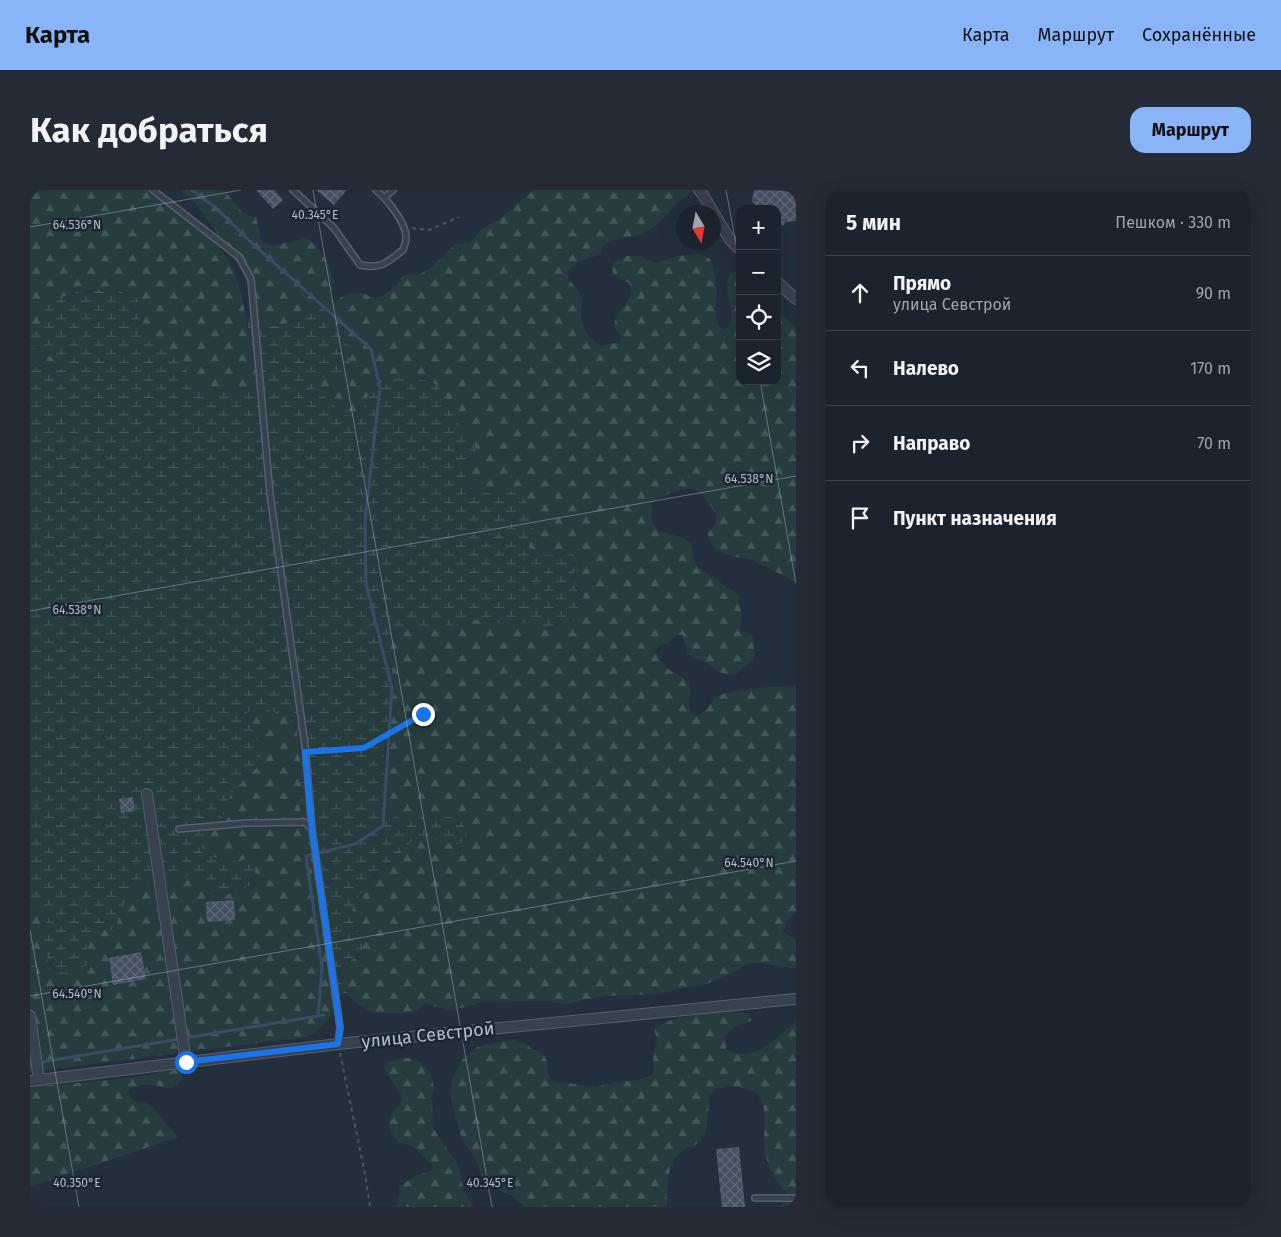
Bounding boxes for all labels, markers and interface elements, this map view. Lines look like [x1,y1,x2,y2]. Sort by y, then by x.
text: Карта [25,21,90,49]
text: Карта [962,24,1010,46]
text: Маршрут [1038,24,1114,46]
text: Сохранённые [1142,24,1256,46]
button: Маршрут [1130,107,1251,153]
text: Как добраться [30,109,268,151]
north arrow [676,205,721,250]
map controls [736,205,781,385]
button: + [736,205,781,250]
text: 40.345°E [292,208,338,222]
text: 5 мин [846,210,901,236]
text: Пешком · 330 m [1115,213,1231,232]
text: 64.536°N [53,218,101,232]
button: − [736,250,781,295]
text: Прямо [893,272,951,295]
icon: ahead [846,279,874,307]
text: 90 m [1196,284,1231,303]
button: locate [736,295,781,340]
text: улица Севстрой [893,295,1011,314]
button: layers [736,340,781,385]
icon: left [846,354,874,382]
text: Налево [893,357,959,380]
text: 170 m [1190,359,1231,378]
icon: right [846,429,874,457]
text: Направо [893,432,970,455]
text: 70 m [1197,434,1231,453]
text: 64.538°N [725,472,773,486]
icon: arrive [846,504,874,532]
text: Пункт назначения [893,507,1057,530]
text: 64.538°N [53,603,101,617]
route end [412,703,435,726]
text: 64.540°N [724,856,774,870]
text: 64.540°N [52,987,102,1001]
street label: улица Севстрой [361,1017,495,1053]
route start [175,1051,198,1074]
text: 40.350°E [53,1176,101,1190]
text: 40.345°E [467,1176,513,1190]

